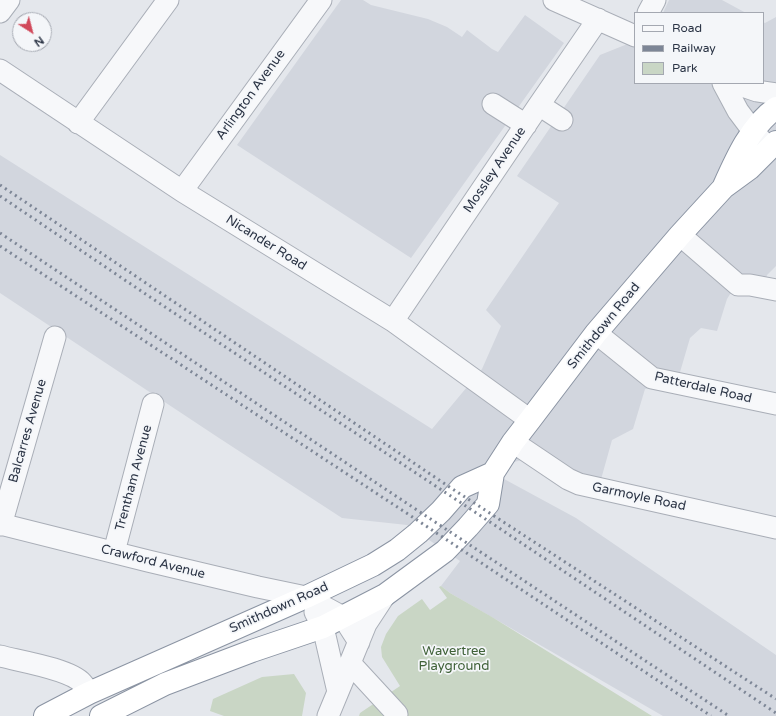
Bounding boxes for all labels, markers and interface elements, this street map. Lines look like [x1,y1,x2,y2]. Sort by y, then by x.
north arrow [12,12,52,52]
legend [634,12,764,84]
text: Road [672,21,702,35]
text: N [31,33,46,49]
text: Railway [672,41,716,55]
street label: Arlington Avenue [213,47,289,143]
text: Park [672,61,698,75]
street label: Mossley Avenue [461,124,529,216]
street label: Nicander Road [223,212,309,274]
street label: Smithdown Road [565,280,643,372]
street label: Patterdale Road [653,369,753,407]
street label: Balcarres Avenue [6,377,50,485]
street label: Trentham Avenue [112,423,156,533]
street label: Garmoyle Road [591,479,687,515]
street label: Crawford Avenue [99,542,207,582]
street label: Smithdown Road [227,579,331,637]
park label: Wavertree Playground [419,644,489,675]

